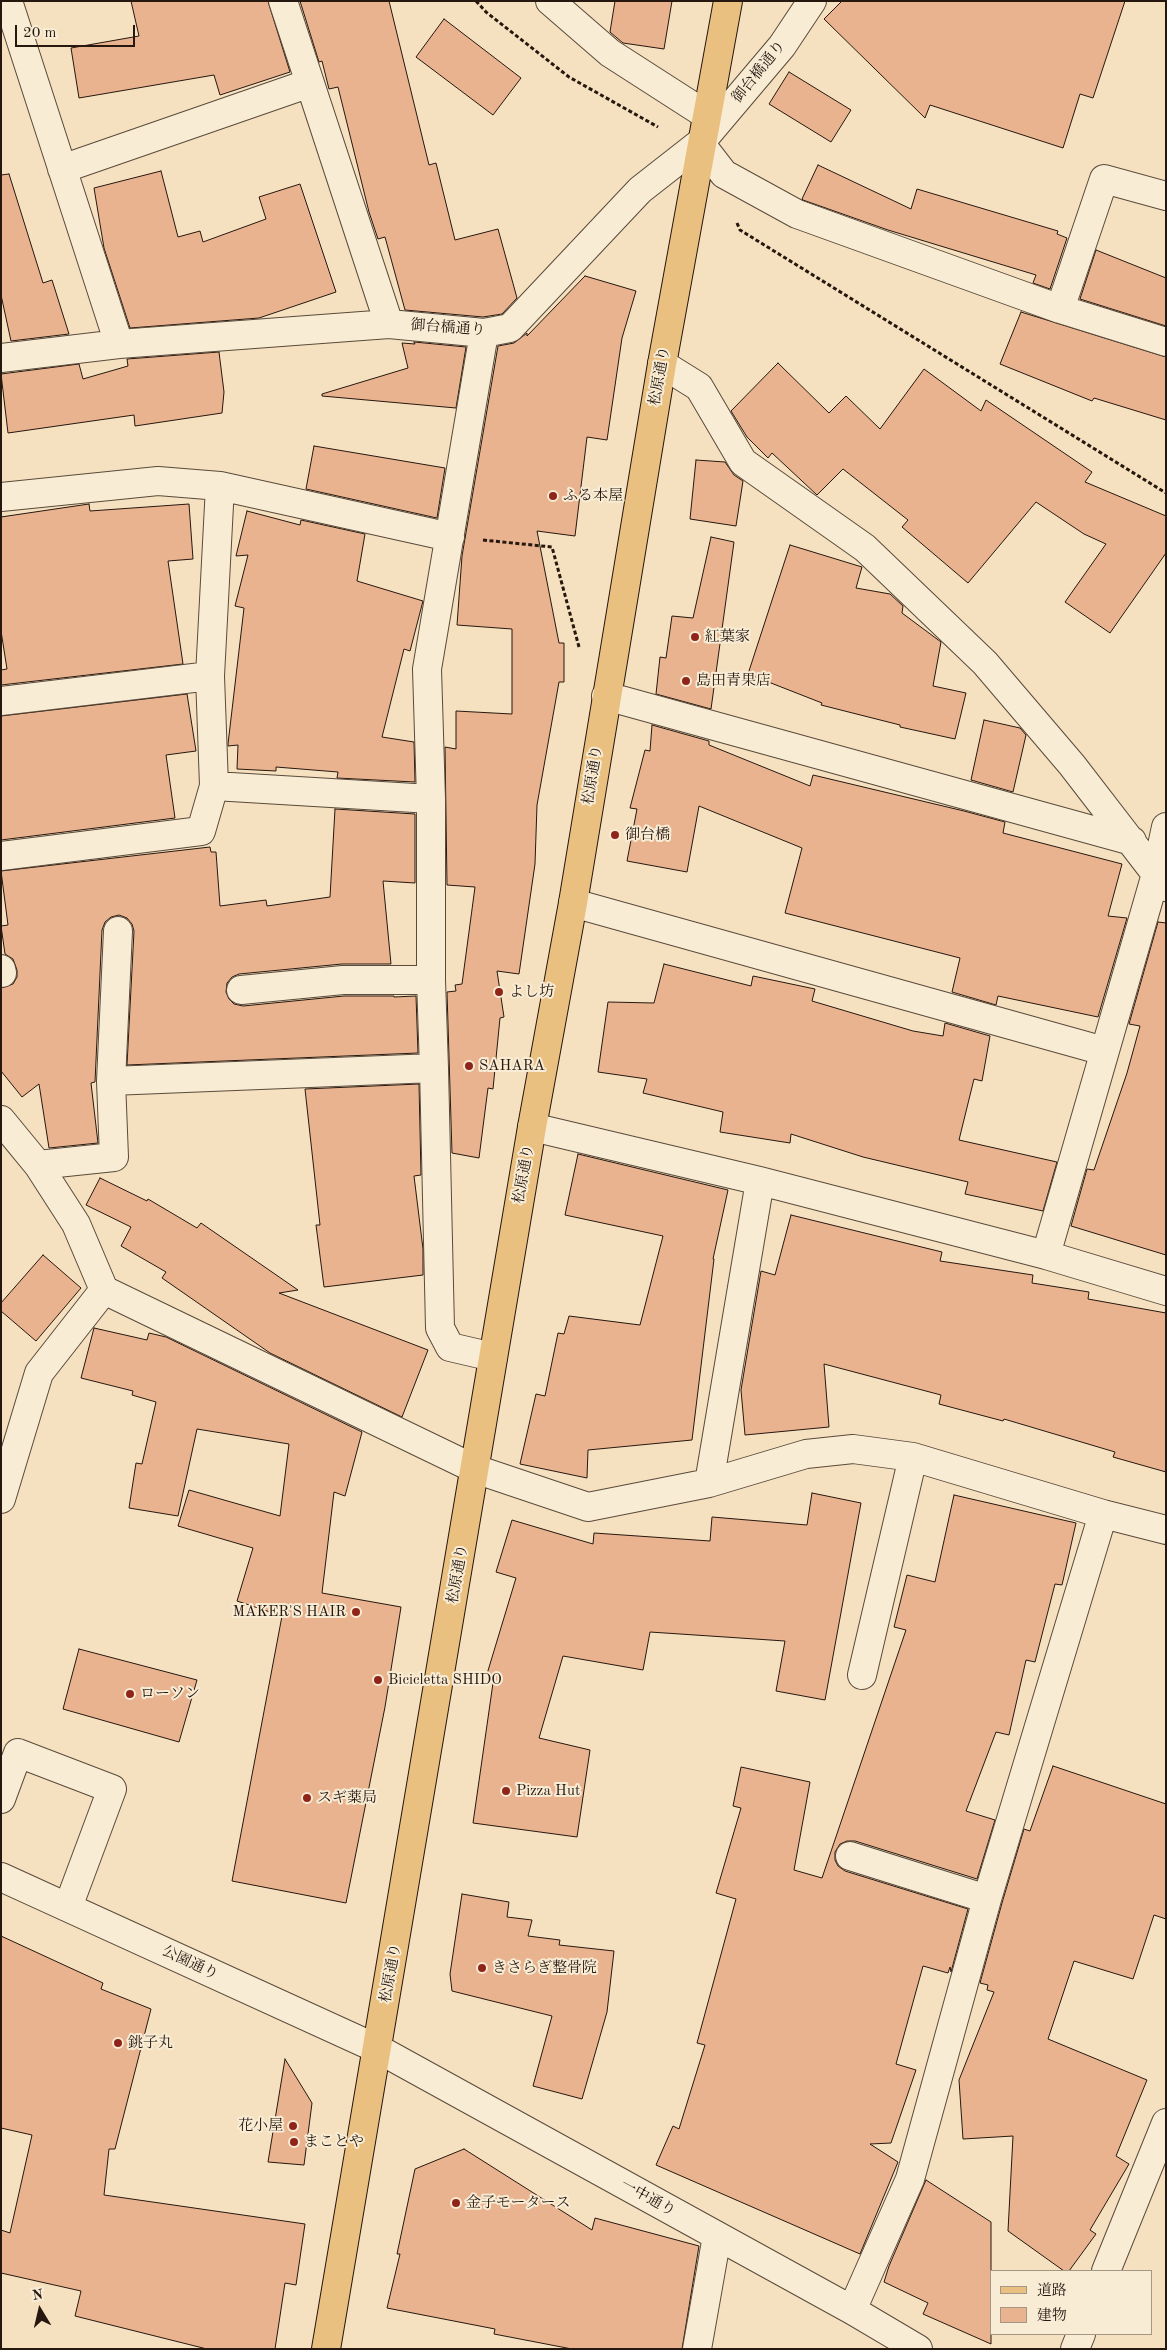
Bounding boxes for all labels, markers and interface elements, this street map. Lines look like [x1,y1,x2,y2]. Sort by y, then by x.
scale bar [18,15,138,47]
text: 20 m [23,26,57,41]
street label: 御台橋通り [728,37,790,107]
street label: 御台橋通り [410,316,486,340]
street label: 松原通り [646,345,674,407]
place label: ふる本屋 [563,487,623,505]
marker: ふる本屋 [547,490,559,502]
place label: 紅葉家 [705,628,750,646]
marker: 紅葉家 [689,631,701,643]
place label: 島田青果店 [696,672,771,690]
marker: 島田青果店 [680,675,692,687]
street label: 松原通り [579,744,607,806]
place label: 御台橋 [625,826,670,844]
marker: 御台橋 [609,829,621,841]
place label: よし坊 [509,983,554,1001]
marker: よし坊 [493,986,505,998]
place label: SAHARA [479,1057,545,1075]
marker: SAHARA [463,1060,475,1072]
street label: 松原通り [510,1143,538,1205]
street label: 松原通り [444,1543,472,1605]
place label: MAKER'S HAIR [233,1603,346,1621]
marker: MAKER'S HAIR [350,1606,362,1618]
place label: Bicicletta SHIDO [388,1671,502,1689]
marker: Bicicletta SHIDO [372,1674,384,1686]
place label: ローソン [140,1685,200,1703]
marker: ローソン [124,1688,136,1700]
place label: Pizza Hut [516,1782,580,1800]
marker: Pizza Hut [500,1785,512,1797]
place label: スギ薬局 [317,1789,377,1807]
marker: スギ薬局 [301,1792,313,1804]
street label: 公園通り [159,1942,221,1984]
street label: 松原通り [377,1942,405,2004]
place label: きさらぎ整骨院 [492,1959,597,1977]
marker: きさらぎ整骨院 [476,1962,488,1974]
place label: 銚子丸 [128,2034,173,2052]
marker: 銚子丸 [112,2037,124,2049]
place label: 花小屋 [238,2117,283,2135]
marker: 花小屋 [287,2120,299,2132]
place label: まことや [304,2133,364,2151]
marker: まことや [288,2136,300,2148]
street label: 一中通り [617,2176,679,2220]
place label: 金子モータース [466,2194,570,2212]
marker: 金子モータース [450,2197,462,2209]
legend [990,2270,1152,2335]
text: 道路 [1037,2284,1067,2299]
north arrow [15,2285,65,2335]
text: N [31,2287,44,2303]
text: 建物 [1037,2309,1067,2324]

